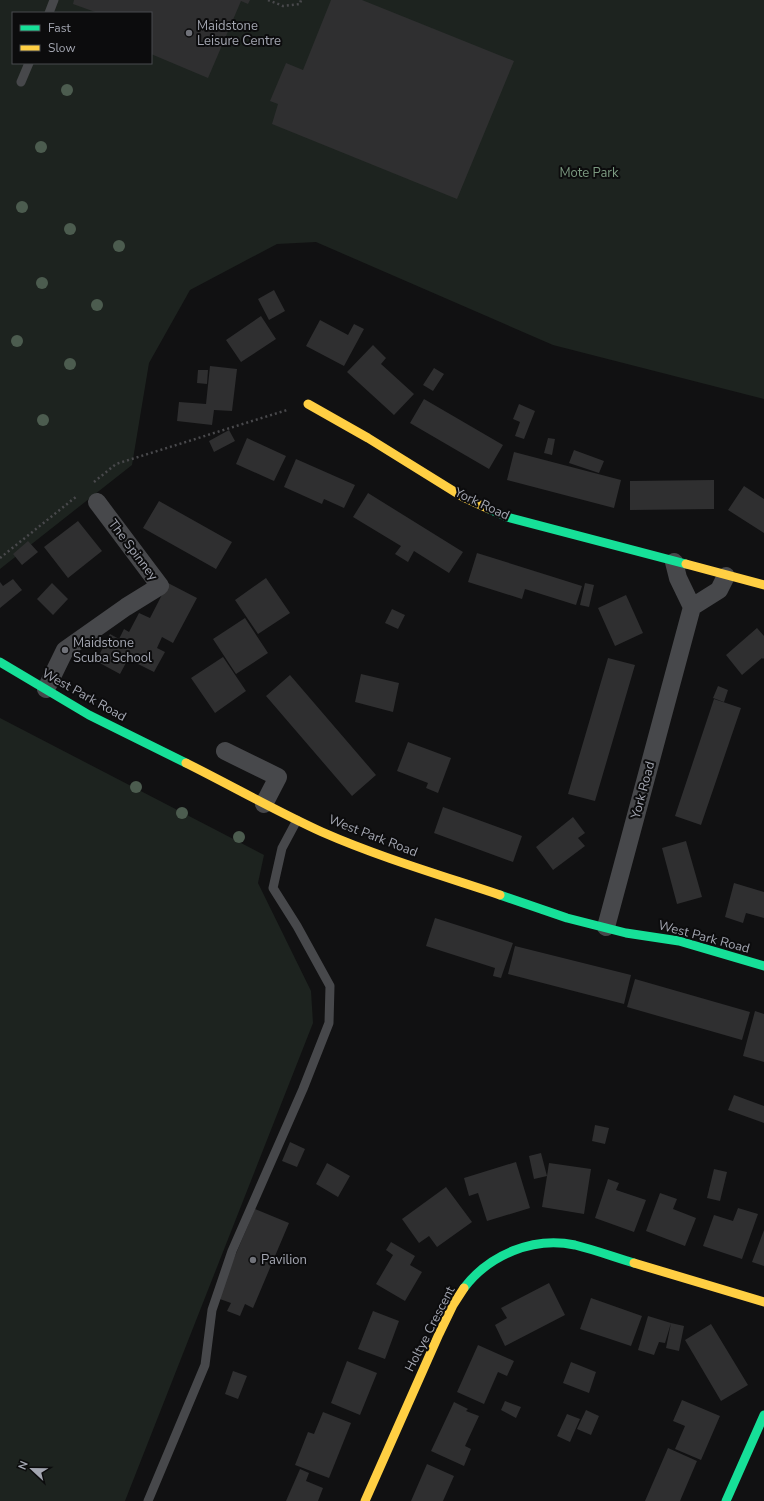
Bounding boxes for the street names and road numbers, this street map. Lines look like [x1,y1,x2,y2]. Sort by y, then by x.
street label: York Road [451,483,512,525]
street label: The Spinney [104,516,162,585]
street label: West Park Road [38,664,130,726]
street label: York Road [626,759,659,822]
street label: West Park Road [326,811,420,861]
street label: West Park Road [656,916,752,958]
street label: Holtye Crescent [401,1283,459,1375]

